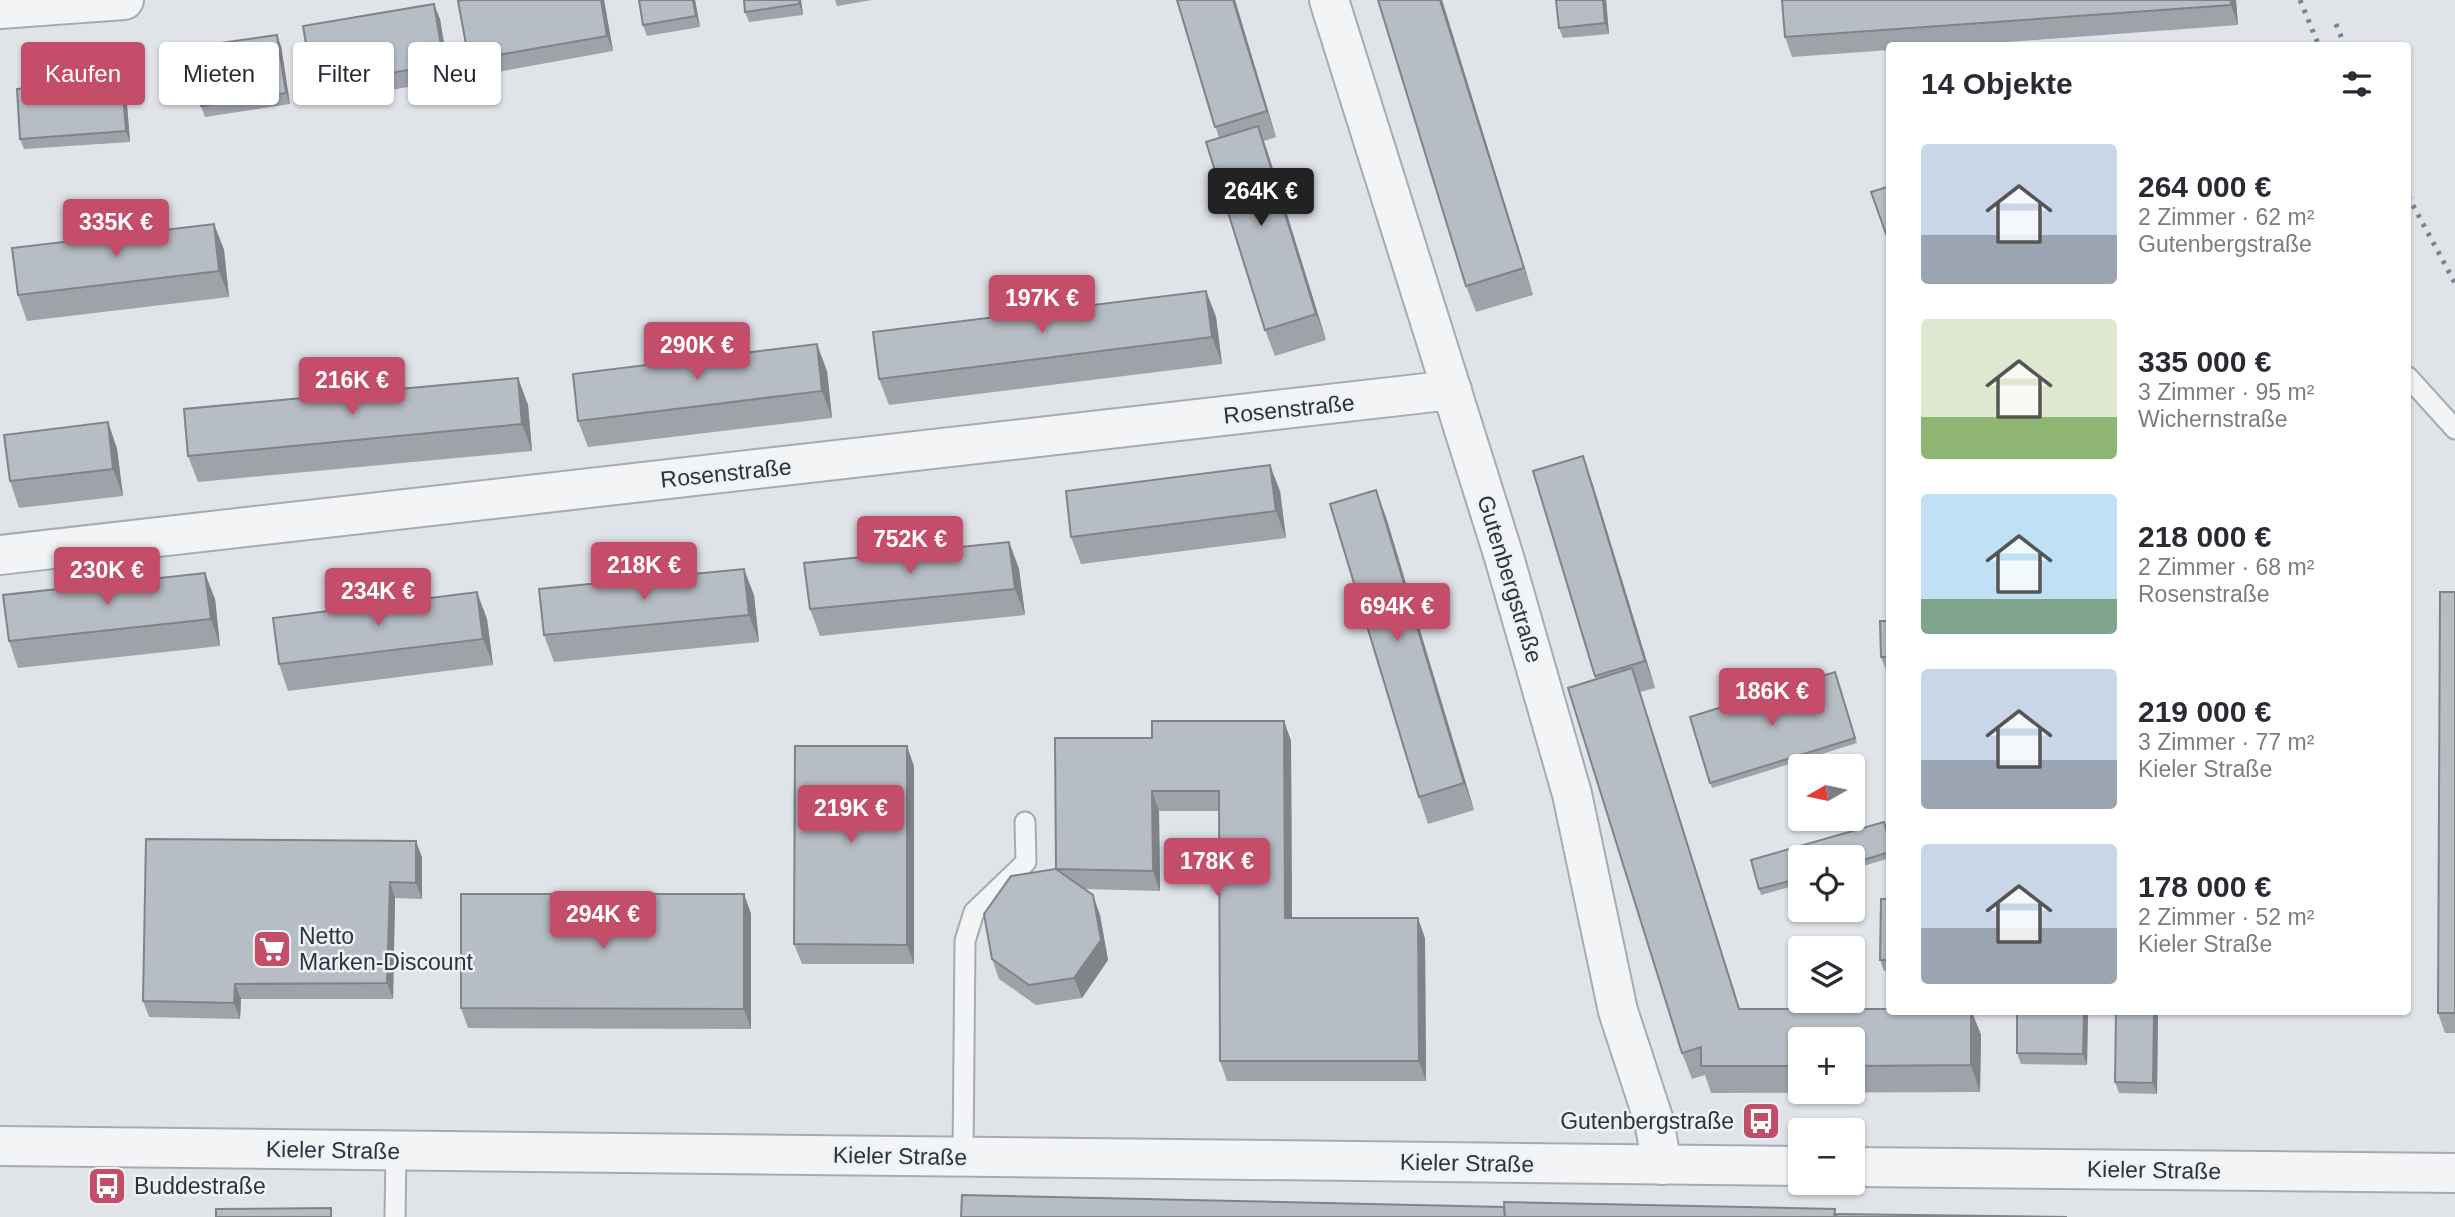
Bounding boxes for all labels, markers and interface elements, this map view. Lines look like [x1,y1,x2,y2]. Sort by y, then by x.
chip: Kaufen [21,42,145,105]
chip: Mieten [159,42,279,105]
chip: Filter [293,42,394,105]
chip: Neu [408,42,501,105]
icon: filters [2338,65,2376,103]
text: 14 Objekte [1921,67,2073,100]
pin: 264K € [1204,168,1318,228]
text: 264 000 € [2138,170,2271,203]
icon: home [1977,172,2061,256]
text: 264K € [1224,178,1298,204]
pin: 335K € [59,200,173,259]
text: 2 Zimmer · 62 m² [2138,204,2314,230]
text: 335K € [79,209,153,235]
text: Gutenbergstraße [2138,231,2312,257]
pin: 197K € [985,276,1099,335]
text: 197K € [1005,285,1079,311]
pin: 290K € [640,322,754,382]
text: 290K € [660,332,734,358]
text: 335 000 € [2138,345,2271,378]
icon: home [1977,347,2061,431]
pin: 216K € [295,358,409,417]
text: 216K € [315,367,389,393]
text: 3 Zimmer · 95 m² [2138,379,2314,405]
street label: Rosenstraße [1222,389,1356,429]
text: Wichernstraße [2138,406,2288,432]
street label: Rosenstraße [659,453,793,493]
street label: Gutenbergstraße [1472,492,1548,666]
pin: 752K € [853,516,967,576]
text: 218 000 € [2138,520,2271,553]
icon: home [1977,522,2061,606]
text: 752K € [873,526,947,552]
pin: 218K € [587,542,701,602]
pin: 230K € [50,548,164,607]
text: 218K € [607,552,681,578]
text: 2 Zimmer · 68 m² [2138,554,2314,580]
text: 230K € [70,557,144,583]
pin: 234K € [321,568,435,628]
text: 234K € [341,578,415,604]
text: Rosenstraße [2138,581,2270,607]
pin: 694K € [1340,584,1454,643]
text: 694K € [1360,593,1434,619]
pin: 186K € [1715,668,1829,728]
text: 186K € [1735,678,1809,704]
text: 219 000 € [2138,695,2271,728]
icon: home [1977,697,2061,781]
text: 3 Zimmer · 77 m² [2138,729,2314,755]
north arrow [1788,754,1866,831]
map controls [1788,754,1865,1195]
text: Kieler Straße [2138,756,2272,782]
pin: 219K € [794,786,908,845]
text: 219K € [814,795,888,821]
pin: 178K € [1160,838,1274,898]
button: locate [1788,845,1865,922]
text: 178K € [1180,848,1254,874]
text: 178 000 € [2138,870,2271,903]
icon: home [1977,872,2061,956]
pin: 294K € [546,892,660,951]
text: 294K € [566,901,640,927]
text: 2 Zimmer · 52 m² [2138,904,2314,930]
place label: Netto Marken-Discount [299,923,473,975]
supermarket icon: Netto Marken-Discount [251,928,293,970]
text: Kieler Straße [2138,931,2272,957]
button: layers [1788,936,1865,1013]
button: + [1788,1027,1865,1104]
bus stop icon: Gutenbergstraße [1740,1100,1782,1142]
place label: Gutenbergstraße [1560,1108,1734,1134]
button: − [1788,1118,1865,1195]
street label: Kieler Straße [266,1136,400,1164]
street label: Kieler Straße [833,1142,967,1170]
street label: Kieler Straße [1400,1149,1534,1177]
street label: Kieler Straße [2087,1156,2221,1184]
bus stop icon: Buddestraße [86,1165,128,1207]
place label: Buddestraße [134,1173,266,1199]

